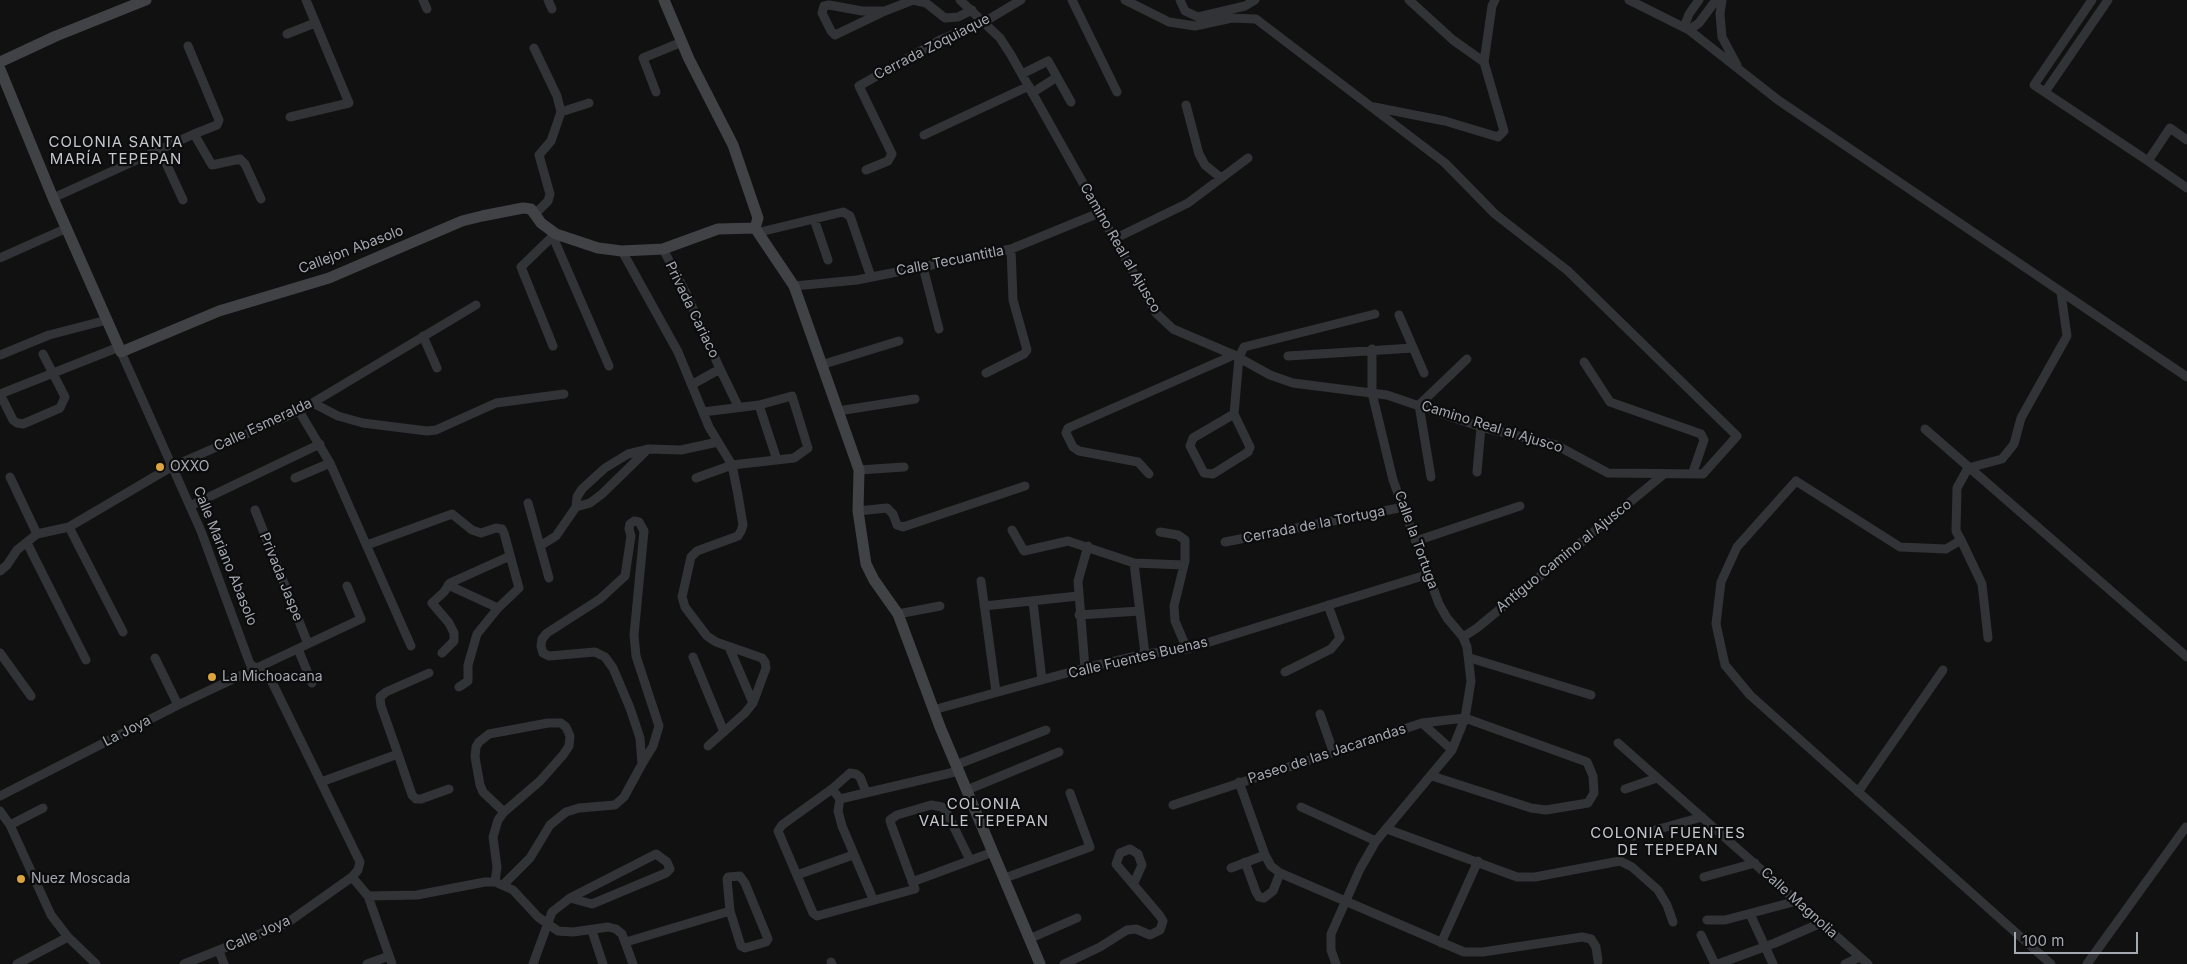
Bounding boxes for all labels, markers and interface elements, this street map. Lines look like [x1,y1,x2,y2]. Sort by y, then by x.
street label: Cerrada Zoquiaque [871,11,993,83]
district label: COLONIA SANTA MARÍA TEPEPAN [47,133,185,168]
street label: Camino Real al Ajusco [1076,180,1164,316]
street label: Callejon Abasolo [296,222,406,278]
street label: Calle Tecuantitla [895,242,1005,280]
street label: Privada Cariaco [661,259,723,361]
street label: Calle Esmeralda [211,395,315,455]
street label: Camino Real al Ajusco [1419,397,1565,457]
place label: OXXO [170,459,210,475]
marker: OXXO [154,461,166,473]
street label: Calle Mariano Abasolo [189,484,261,628]
street label: Calle la Tortuga [1390,489,1442,591]
street label: Antiguo Camino al Ajusco [1493,496,1635,616]
street label: Cerrada de la Tortuga [1242,503,1386,547]
street label: Privada Jaspe [256,530,306,624]
street label: Calle Fuentes Buenas [1067,634,1209,682]
place label: La Michoacana [222,669,323,685]
marker: La Michoacana [206,671,218,683]
street label: La Joya [100,712,154,750]
street label: Paseo de las Jacarandas [1246,721,1408,787]
district label: COLONIA VALLE TEPEPAN [917,795,1051,830]
district label: COLONIA FUENTES DE TEPEPAN [1588,824,1748,859]
street label: Calle Magnolia [1757,864,1841,942]
place label: Nuez Moscada [31,871,130,887]
marker: Nuez Moscada [15,873,27,885]
street label: Calle Joya [223,912,293,956]
scale bar [2017,922,2141,954]
text: 100 m [2022,931,2064,950]

